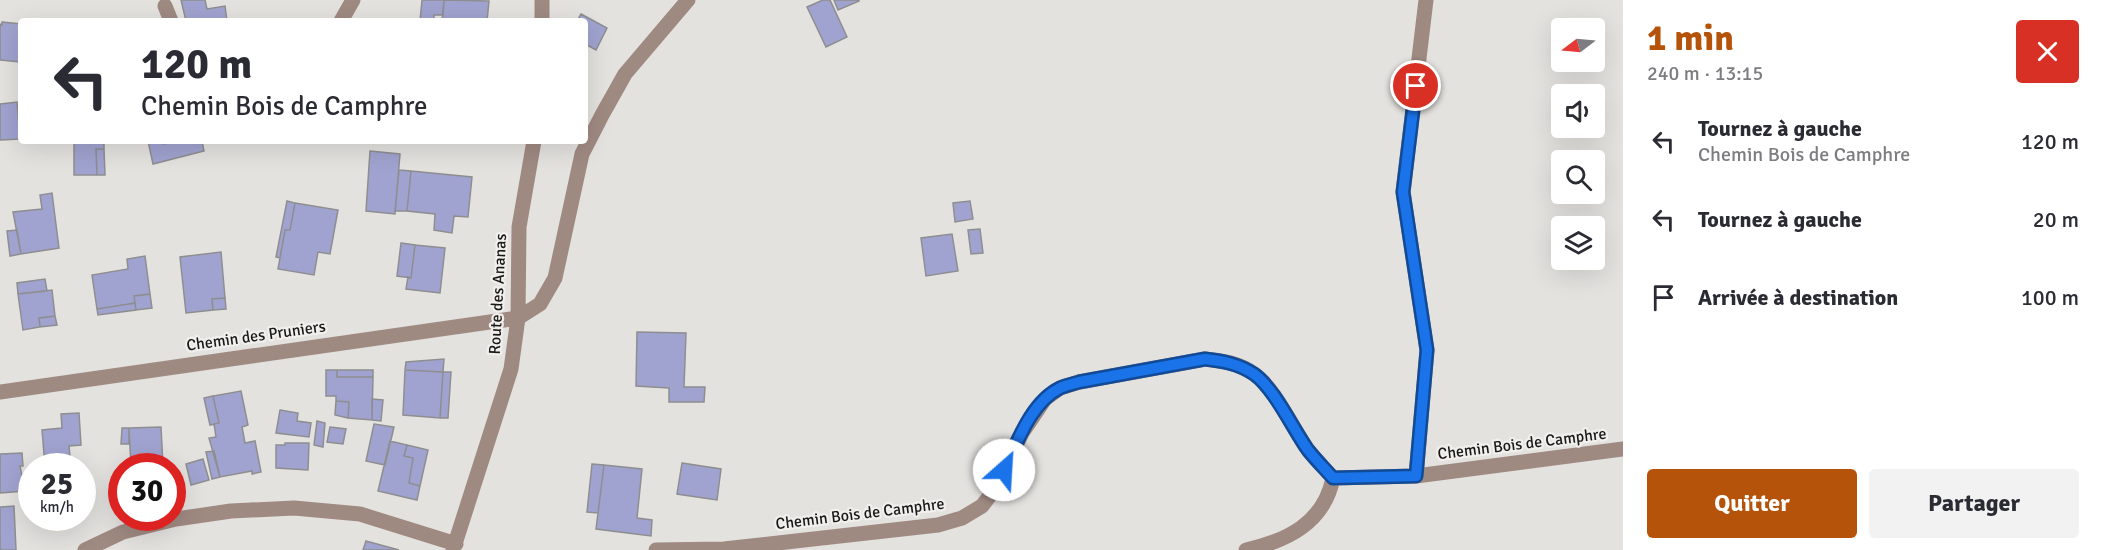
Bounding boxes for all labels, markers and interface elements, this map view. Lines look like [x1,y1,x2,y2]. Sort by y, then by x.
text: 1 min [1647,16,1734,61]
north arrow [1551,18,1605,72]
map controls [1551,18,1605,270]
button: close [2016,20,2079,83]
text: 120 m [141,39,252,90]
icon: left [42,42,120,120]
pin [1390,60,1441,111]
text: 240 m · 13:15 [1647,61,1763,86]
icon: arrive [1399,69,1432,102]
button: sound [1551,84,1605,138]
text: Chemin Bois de Camphre [141,90,428,123]
text: Tournez à gauche [1698,115,1862,142]
icon: left [1647,125,1680,158]
text: 120 m [2021,128,2079,155]
text: Chemin Bois de Camphre [1698,142,1910,167]
button: search [1551,150,1605,204]
icon: left [1647,203,1680,236]
text: Tournez à gauche [1698,206,1862,233]
text: 20 m [2033,206,2079,233]
button: layers [1551,216,1605,270]
street label: Route des Ananas [485,233,511,355]
icon: arrive [1647,281,1680,314]
text: Arrivée à destination [1698,284,1898,311]
text: 100 m [2021,284,2079,311]
street label: Chemin des Pruniers [185,316,327,356]
street label: Chemin Bois de Camphre [1437,424,1607,464]
position arrow [972,438,1036,502]
speed limit sign: 30 [108,453,186,531]
text: 25 [41,466,73,503]
button: Quitter [1647,469,1857,538]
button: Partager [1869,469,2079,538]
street label: Chemin Bois de Camphre [775,494,945,534]
text: km/h [40,498,74,516]

